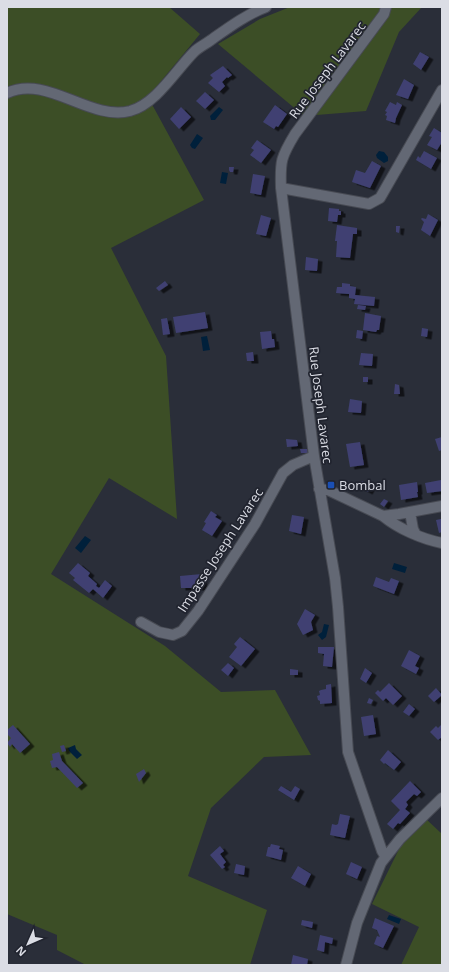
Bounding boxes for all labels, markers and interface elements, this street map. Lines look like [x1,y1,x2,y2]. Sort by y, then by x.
street label: Rue Joseph Lavarec [284,18,370,122]
street label: Rue Joseph Lavarec [305,346,337,464]
place label: Bombal [339,476,386,494]
marker: Bombal [326,480,336,490]
street label: Impasse Joseph Lavarec [173,484,267,616]
north arrow [8,924,48,964]
text: N [12,943,29,960]

